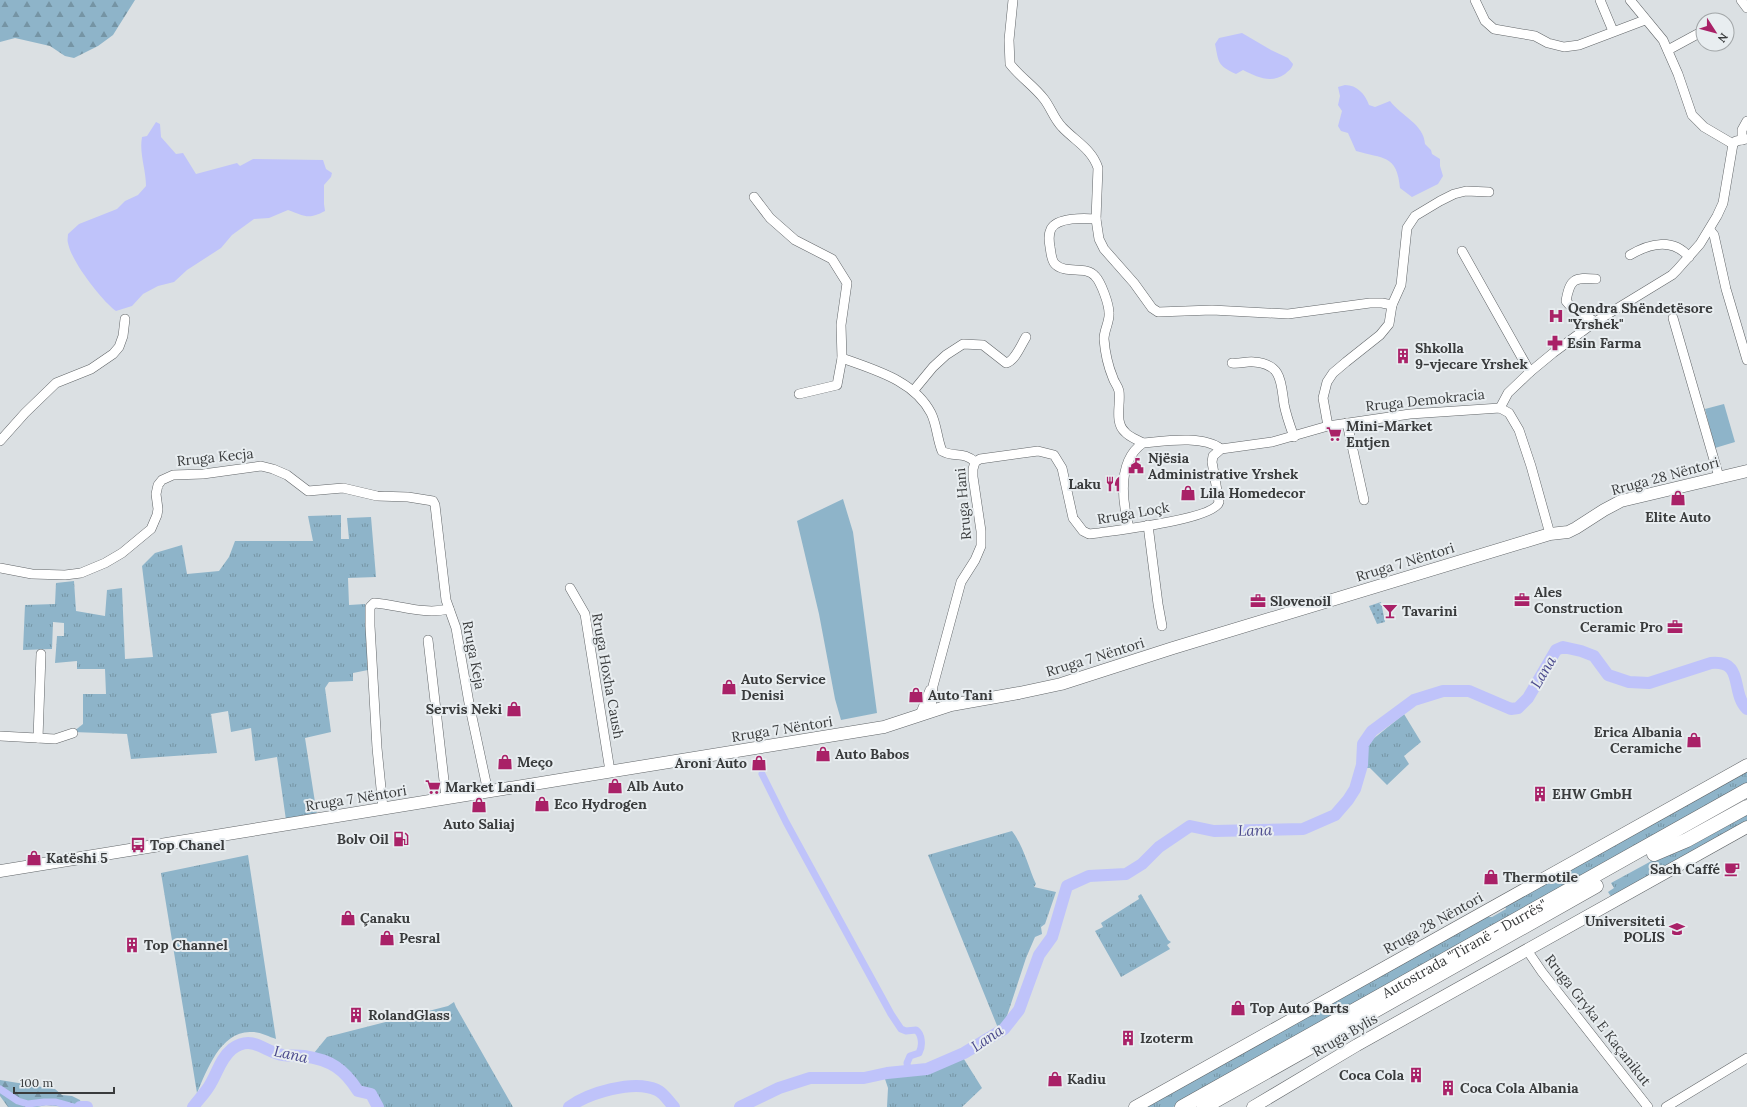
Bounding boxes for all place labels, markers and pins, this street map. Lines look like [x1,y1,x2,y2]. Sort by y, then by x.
place label: Qendra Shëndetësore "Yrshek" [1568,299,1713,333]
hospital icon: Qendra Shëndetësore "Yrshek" [1547,307,1565,325]
pharmacy icon: Esin Farma [1546,334,1564,352]
place label: Esin Farma [1567,334,1642,352]
place label: Shkolla 9-vjecare Yrshek [1415,339,1529,373]
building icon: Shkolla 9-vjecare Yrshek [1394,347,1412,365]
place label: Mini-Market Entjen [1346,417,1433,451]
supermarket icon: Mini-Market Entjen [1325,425,1343,443]
place label: Njësia Administrative Yrshek [1148,449,1299,483]
public building icon: Njësia Administrative Yrshek [1127,457,1145,475]
place label: Laku [1068,475,1101,493]
restaurant icon: Laku [1104,475,1122,493]
shop icon: Lila Homedecor [1179,484,1197,502]
place label: Lila Homedecor [1200,484,1306,502]
shop icon: Elite Auto [1669,489,1687,507]
place label: Elite Auto [1645,508,1711,526]
place label: Ales Construction [1534,583,1623,617]
office icon: Ales Construction [1513,591,1531,609]
office icon: Slovenoil [1249,592,1267,610]
place label: Slovenoil [1270,592,1332,610]
bar icon: Tavarini [1381,602,1399,620]
place label: Tavarini [1402,602,1458,620]
place label: Ceramic Pro [1580,618,1663,636]
office icon: Ceramic Pro [1666,618,1684,636]
place label: Auto Service Denisi [741,670,826,704]
shop icon: Auto Service Denisi [720,678,738,696]
shop icon: Auto Tani [907,686,925,704]
place label: Auto Tani [928,686,993,704]
place label: Servis Neki [426,700,502,718]
shop icon: Servis Neki [505,700,523,718]
place label: Erica Albania Ceramiche [1594,723,1683,757]
shop icon: Erica Albania Ceramiche [1685,731,1703,749]
shop icon: Auto Babos [814,745,832,763]
place label: Auto Babos [835,745,910,763]
shop icon: Meço [496,753,514,771]
place label: Meço [517,753,553,771]
place label: Aroni Auto [675,754,747,772]
shop icon: Aroni Auto [750,754,768,772]
shop icon: Alb Auto [606,777,624,795]
place label: Alb Auto [627,777,684,795]
supermarket icon: Market Landi [424,778,442,796]
place label: Market Landi [445,778,535,796]
building icon: EHW GmbH [1531,785,1549,803]
place label: EHW GmbH [1552,785,1632,803]
shop icon: Eco Hydrogen [533,795,551,813]
place label: Eco Hydrogen [554,795,647,813]
shop icon: Auto Saliaj [470,796,488,814]
place label: Auto Saliaj [443,815,515,833]
place label: Bolv Oil [337,830,390,848]
fuel station icon: Bolv Oil [392,830,410,848]
bus stop icon: Top Chanel [129,836,147,854]
place label: Top Chanel [150,836,226,854]
shop icon: Katëshi 5 [25,849,43,867]
place label: Katëshi 5 [46,849,108,867]
place label: Sach Caffé [1650,860,1720,878]
cafe icon: Sach Caffé [1723,860,1741,878]
shop icon: Thermotile [1482,868,1500,886]
place label: Thermotile [1503,868,1579,886]
shop icon: Çanaku [339,909,357,927]
place label: Çanaku [360,909,411,927]
place label: Universiteti POLIS [1585,912,1665,946]
school or university icon: Universiteti POLIS [1668,920,1686,938]
shop icon: Pesral [378,929,396,947]
place label: Pesral [399,929,441,947]
building icon: Top Channel [123,936,141,954]
place label: Top Channel [144,936,228,954]
shop icon: Top Auto Parts [1229,999,1247,1017]
place label: Top Auto Parts [1250,999,1349,1017]
building icon: RolandGlass [347,1006,365,1024]
place label: RolandGlass [368,1006,450,1024]
building icon: Izoterm [1119,1029,1137,1047]
place label: Izoterm [1140,1029,1193,1047]
place label: Coca Cola [1339,1066,1405,1084]
building icon: Coca Cola [1407,1066,1425,1084]
shop icon: Kadiu [1046,1070,1064,1088]
place label: Kadiu [1067,1070,1106,1088]
building icon: Coca Cola Albania [1439,1079,1457,1097]
place label: Coca Cola Albania [1460,1079,1579,1097]

